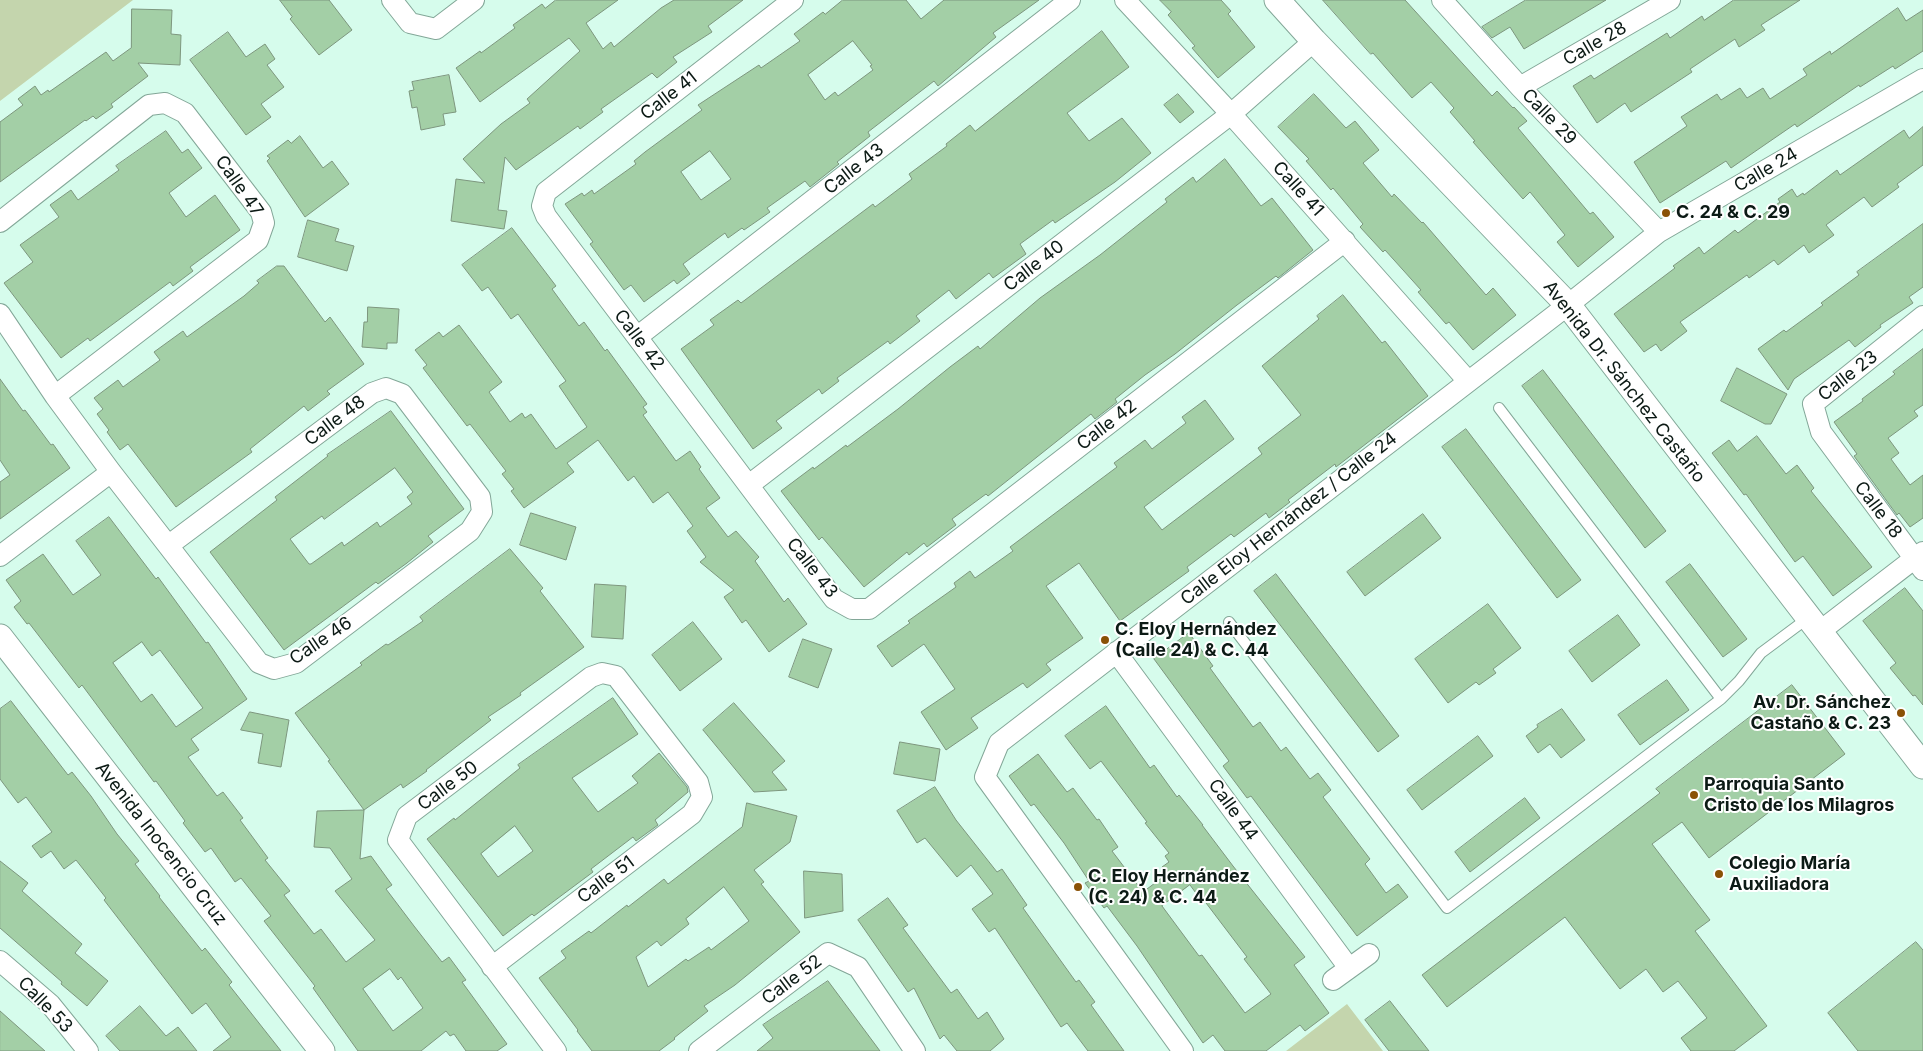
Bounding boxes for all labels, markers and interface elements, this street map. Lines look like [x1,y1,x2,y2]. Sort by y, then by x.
street label: Calle 28 [1559,17,1631,71]
street label: Calle 41 [636,67,702,125]
street label: Calle 29 [1517,84,1581,150]
street label: Calle 43 [820,139,888,199]
street label: Calle 24 [1730,143,1802,197]
street label: Calle 47 [210,151,268,221]
street label: Calle 41 [1268,157,1328,221]
place label: C. 24 & C. 29 [1676,202,1790,224]
marker: C. 24 & C. 29 [1660,207,1672,219]
street label: Calle 40 [1000,236,1068,296]
street label: Avenida Dr. Sánchez Castaño [1538,277,1710,487]
street label: Calle 42 [609,305,669,375]
street label: Calle 23 [1814,346,1882,406]
street label: Calle 48 [300,391,370,451]
street label: Calle 42 [1073,395,1141,455]
street label: Calle Eloy Hernández / Calle 24 [1177,428,1401,610]
street label: Calle 18 [1850,477,1906,543]
street label: Calle 43 [782,534,842,602]
street label: Calle 46 [286,612,356,670]
place label: C. Eloy Hernández (Calle 24) & C. 44 [1115,619,1277,662]
marker: C. Eloy Hernández (Calle 24) & C. 44 [1099,634,1111,646]
place label: Av. Dr. Sánchez Castaño & C. 23 [1751,692,1891,734]
marker: Av. Dr. Sánchez Castaño & C. 23 [1895,707,1907,719]
street label: Calle 50 [414,756,482,816]
street label: Avenida Inocencio Cruz [91,758,231,930]
place label: Parroquia Santo Cristo de los Milagros [1704,774,1894,816]
street label: Calle 44 [1203,775,1263,845]
marker: Parroquia Santo Cristo de los Milagros [1688,789,1700,801]
street label: Calle 51 [573,852,639,908]
place label: Colegio María Auxiliadora [1729,853,1851,896]
place label: C. Eloy Hernández (C. 24) & C. 44 [1088,866,1250,909]
marker: Colegio María Auxiliadora [1713,868,1725,880]
marker: C. Eloy Hernández (C. 24) & C. 44 [1072,881,1084,893]
street label: Calle 52 [758,950,826,1010]
street label: Calle 53 [13,972,77,1038]

